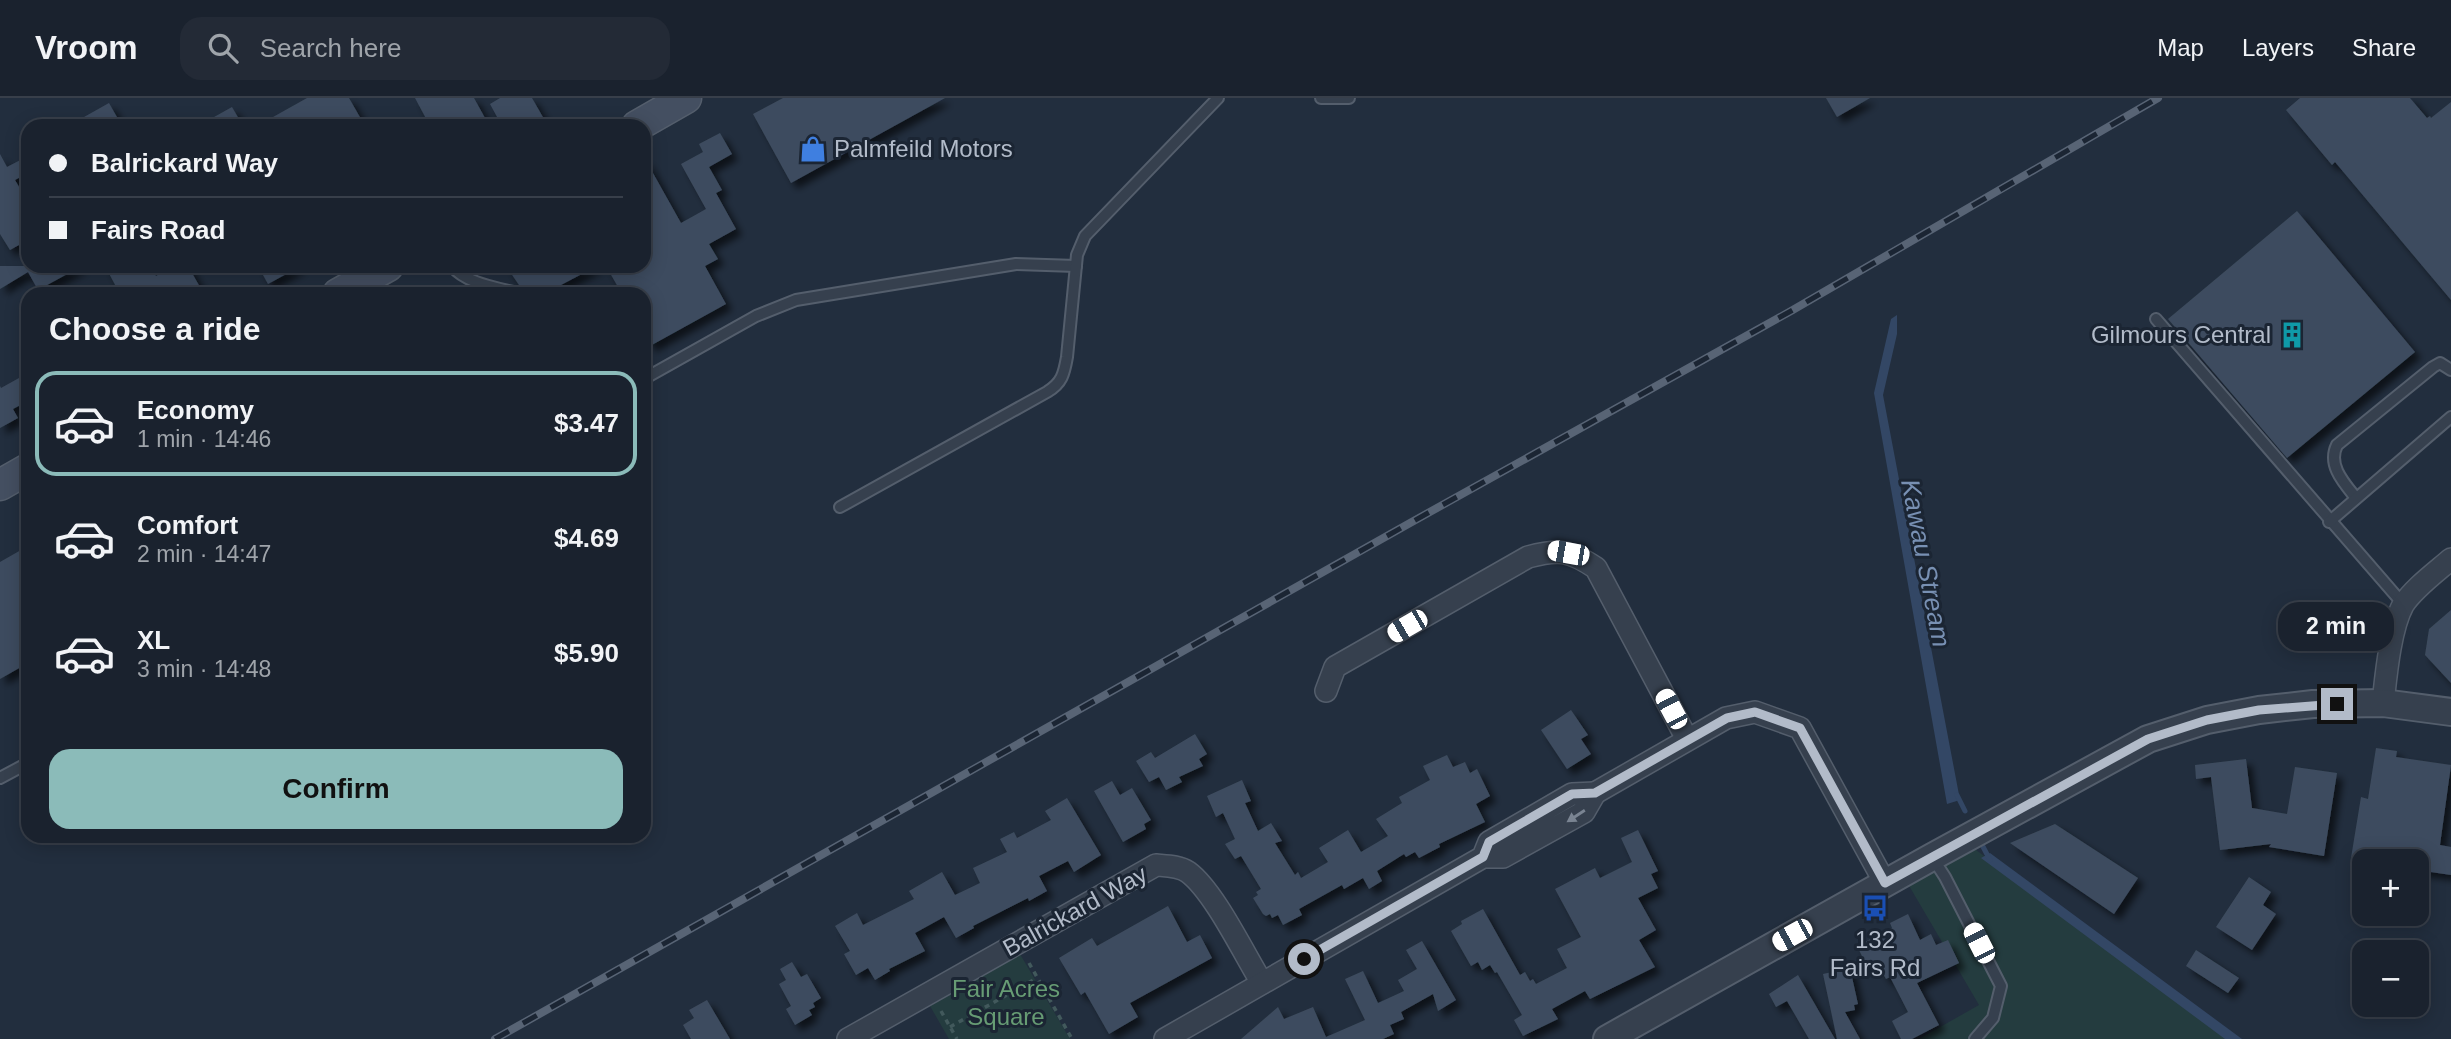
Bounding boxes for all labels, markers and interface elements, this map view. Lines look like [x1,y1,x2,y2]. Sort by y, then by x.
search box [180,17,670,80]
text: Vroom [35,29,138,66]
icon: search [204,29,242,67]
text: Search here [260,33,401,63]
text: Map [2157,34,2204,61]
text: Layers [2242,34,2314,61]
text: Share [2352,34,2416,61]
shop icon: Palmfeild Motors [798,134,828,164]
place label: Palmfeild Motors [834,135,1013,162]
text: Balrickard Way [91,148,278,178]
text: Fairs Road [91,215,225,245]
text: Choose a ride [49,311,261,347]
building icon: Gilmours Central [2277,320,2307,350]
place label: Gilmours Central [2091,321,2271,348]
icon: car [53,392,116,455]
text: Economy [137,395,254,425]
text: $3.47 [554,408,619,438]
text: 1 min · 14:46 [137,426,271,452]
water label: Kawau Stream [1895,476,1957,650]
icon: car [53,507,116,570]
text: Comfort [137,510,238,540]
text: $4.69 [554,523,619,553]
car [1546,539,1591,567]
text: 2 min · 14:47 [137,541,271,567]
callout: 2 min [2279,602,2395,652]
car [1384,606,1431,646]
text: 2 min [2306,613,2366,639]
icon: car [53,622,116,685]
text: XL [137,625,170,655]
text: $5.90 [554,638,619,668]
text: 3 min · 14:48 [137,656,271,682]
car [1652,686,1691,732]
route end [2321,688,2353,720]
button: Confirm [49,749,623,829]
one-way arrow [1566,809,1586,822]
map controls [2352,849,2429,1017]
button: + [2352,849,2429,926]
street label: Balrickard Way [998,860,1151,961]
bus stop icon: 132 Fairs Rd [1860,893,1890,923]
car [1769,916,1816,954]
car [1961,920,1998,966]
place label: 132 Fairs Rd [1830,926,1920,981]
button: − [2352,940,2429,1017]
route start [1288,943,1320,975]
park label: Fair Acres Square [952,975,1060,1030]

